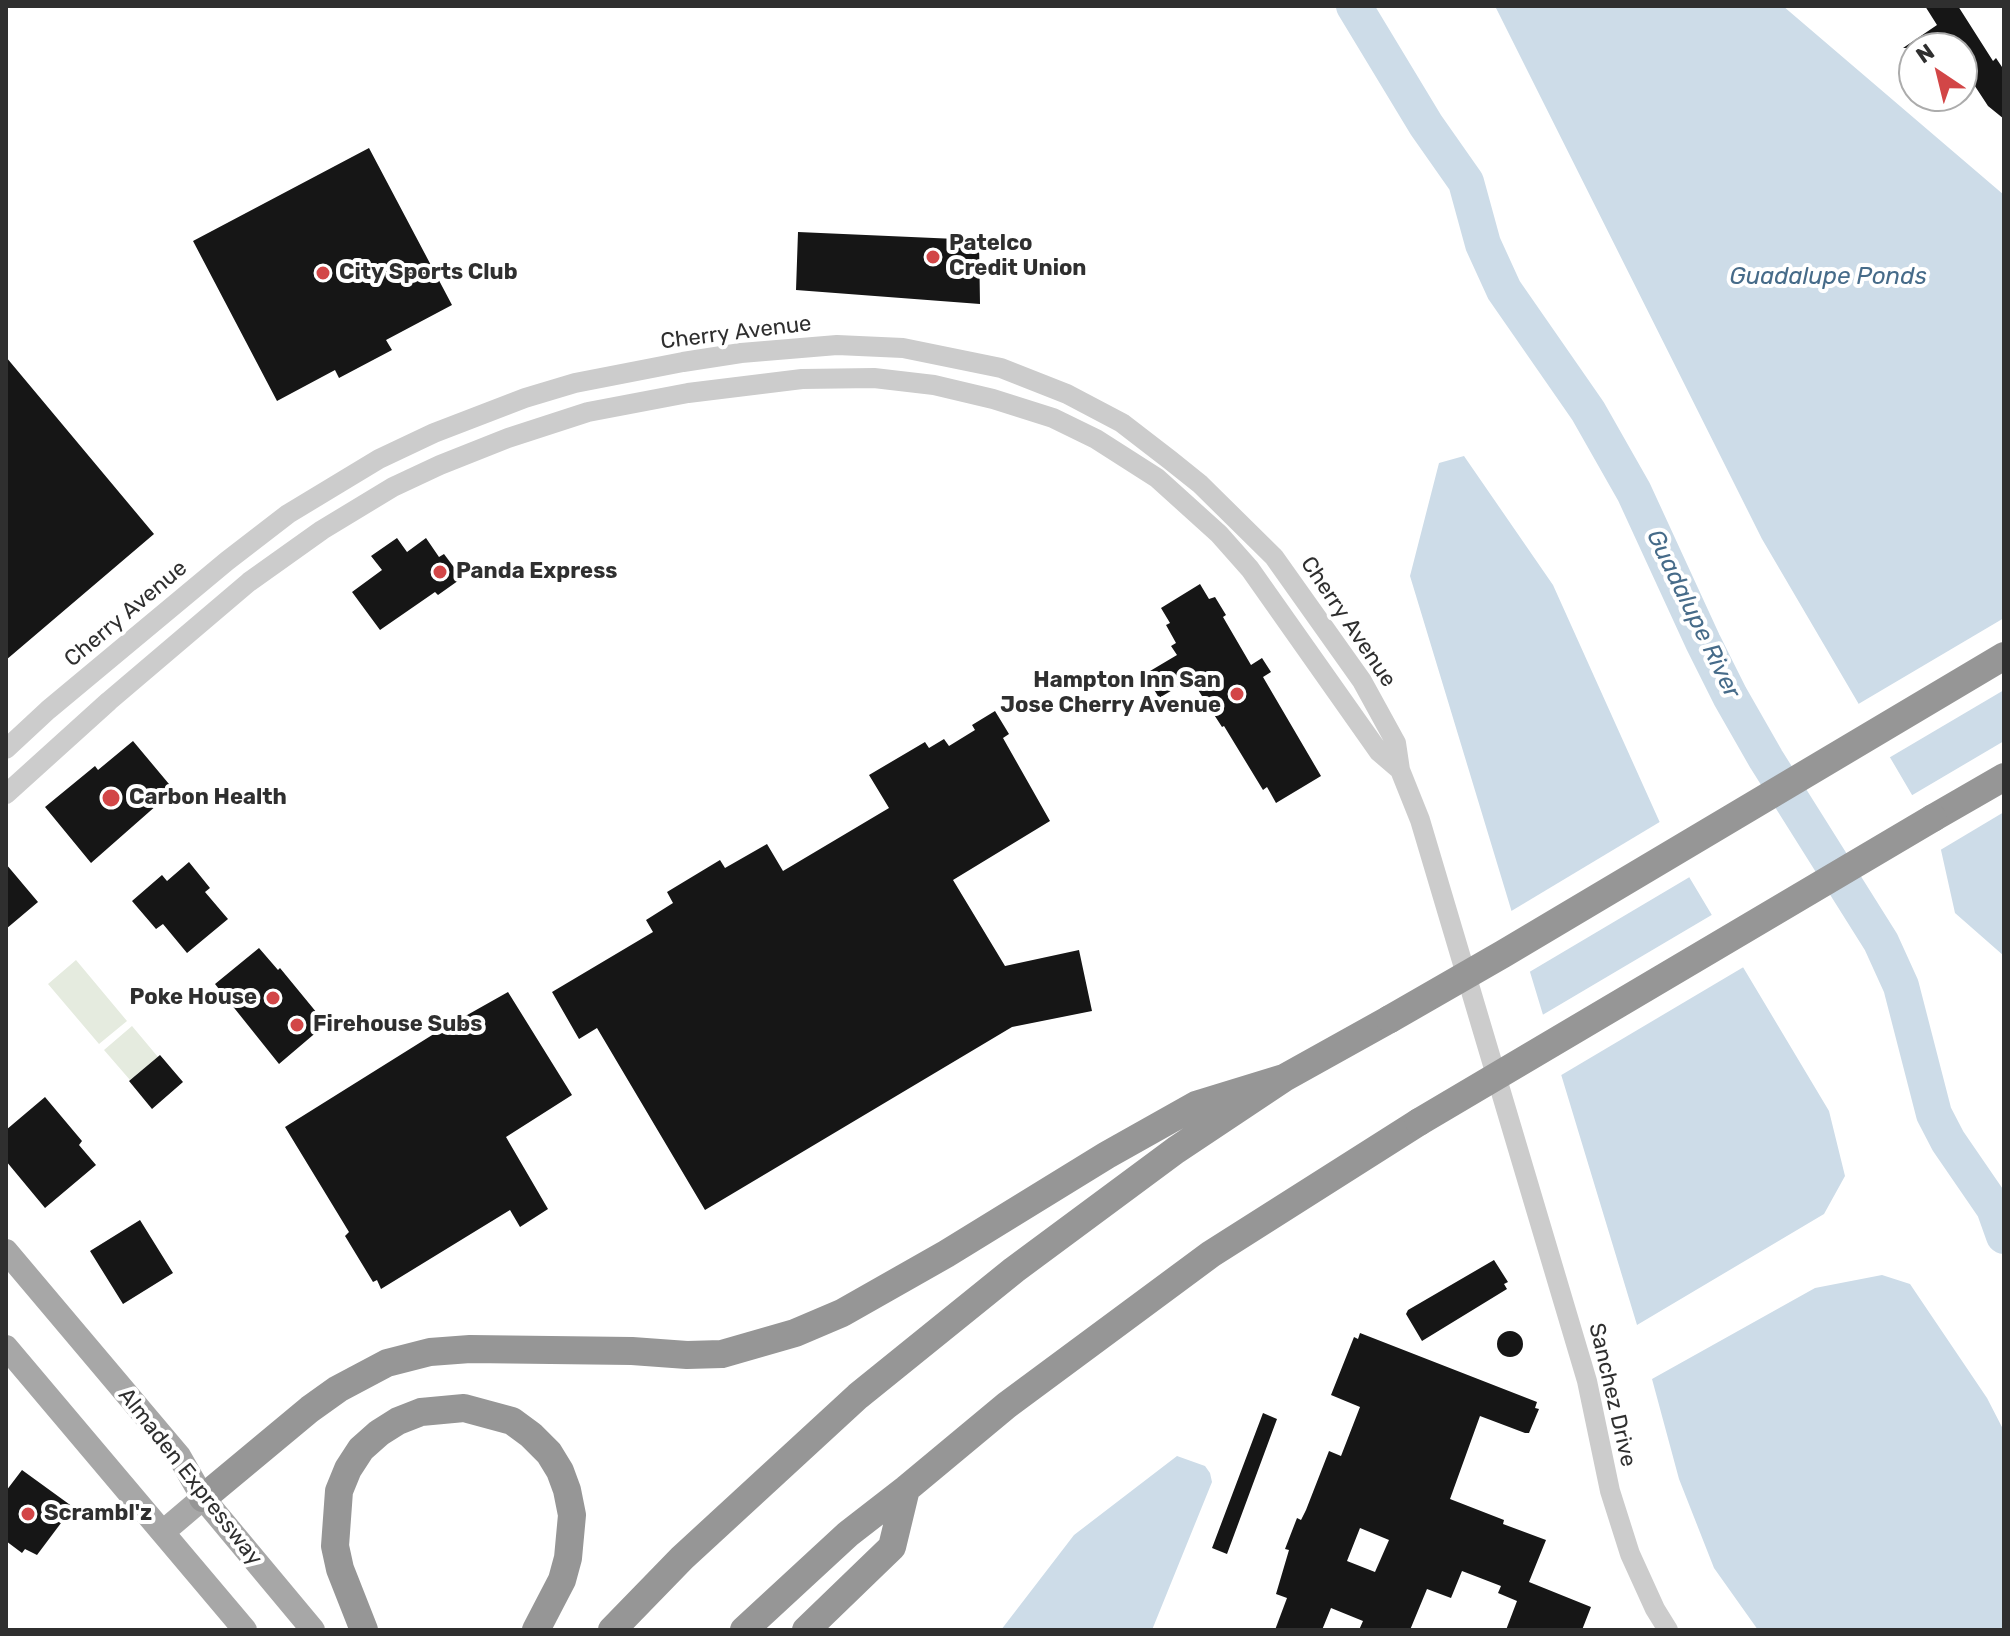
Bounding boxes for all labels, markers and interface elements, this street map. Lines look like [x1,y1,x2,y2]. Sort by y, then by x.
north arrow [1898,32,1978,112]
text: N [1911,38,1939,69]
place label: Patelco Credit Union [949,231,1087,282]
marker: Patelco Credit Union [924,248,942,266]
place label: City Sports Club [339,260,518,286]
water label: Guadalupe Ponds [1729,263,1927,291]
marker: City Sports Club [314,264,332,282]
street label: Cherry Avenue [659,311,813,355]
water label: Guadalupe River [1640,525,1746,703]
street label: Cherry Avenue [1295,552,1401,692]
street label: Cherry Avenue [59,555,193,673]
place label: Panda Express [456,559,617,585]
marker: Panda Express [431,563,449,581]
place label: Hampton Inn San Jose Cherry Avenue [1000,668,1221,720]
marker: Hampton Inn San Jose Cherry Avenue [1228,685,1246,703]
place label: Carbon Health [129,785,287,811]
marker: Carbon Health [100,787,122,809]
place label: Poke House [130,985,257,1011]
marker: Poke House [264,989,282,1007]
place label: Firehouse Subs [313,1012,482,1038]
marker: Firehouse Subs [288,1016,306,1034]
street label: Sanchez Drive [1583,1321,1641,1469]
street label: Almaden Expressway [112,1383,268,1571]
place label: Scrambl'z [44,1501,152,1527]
marker: Scrambl'z [19,1505,37,1523]

